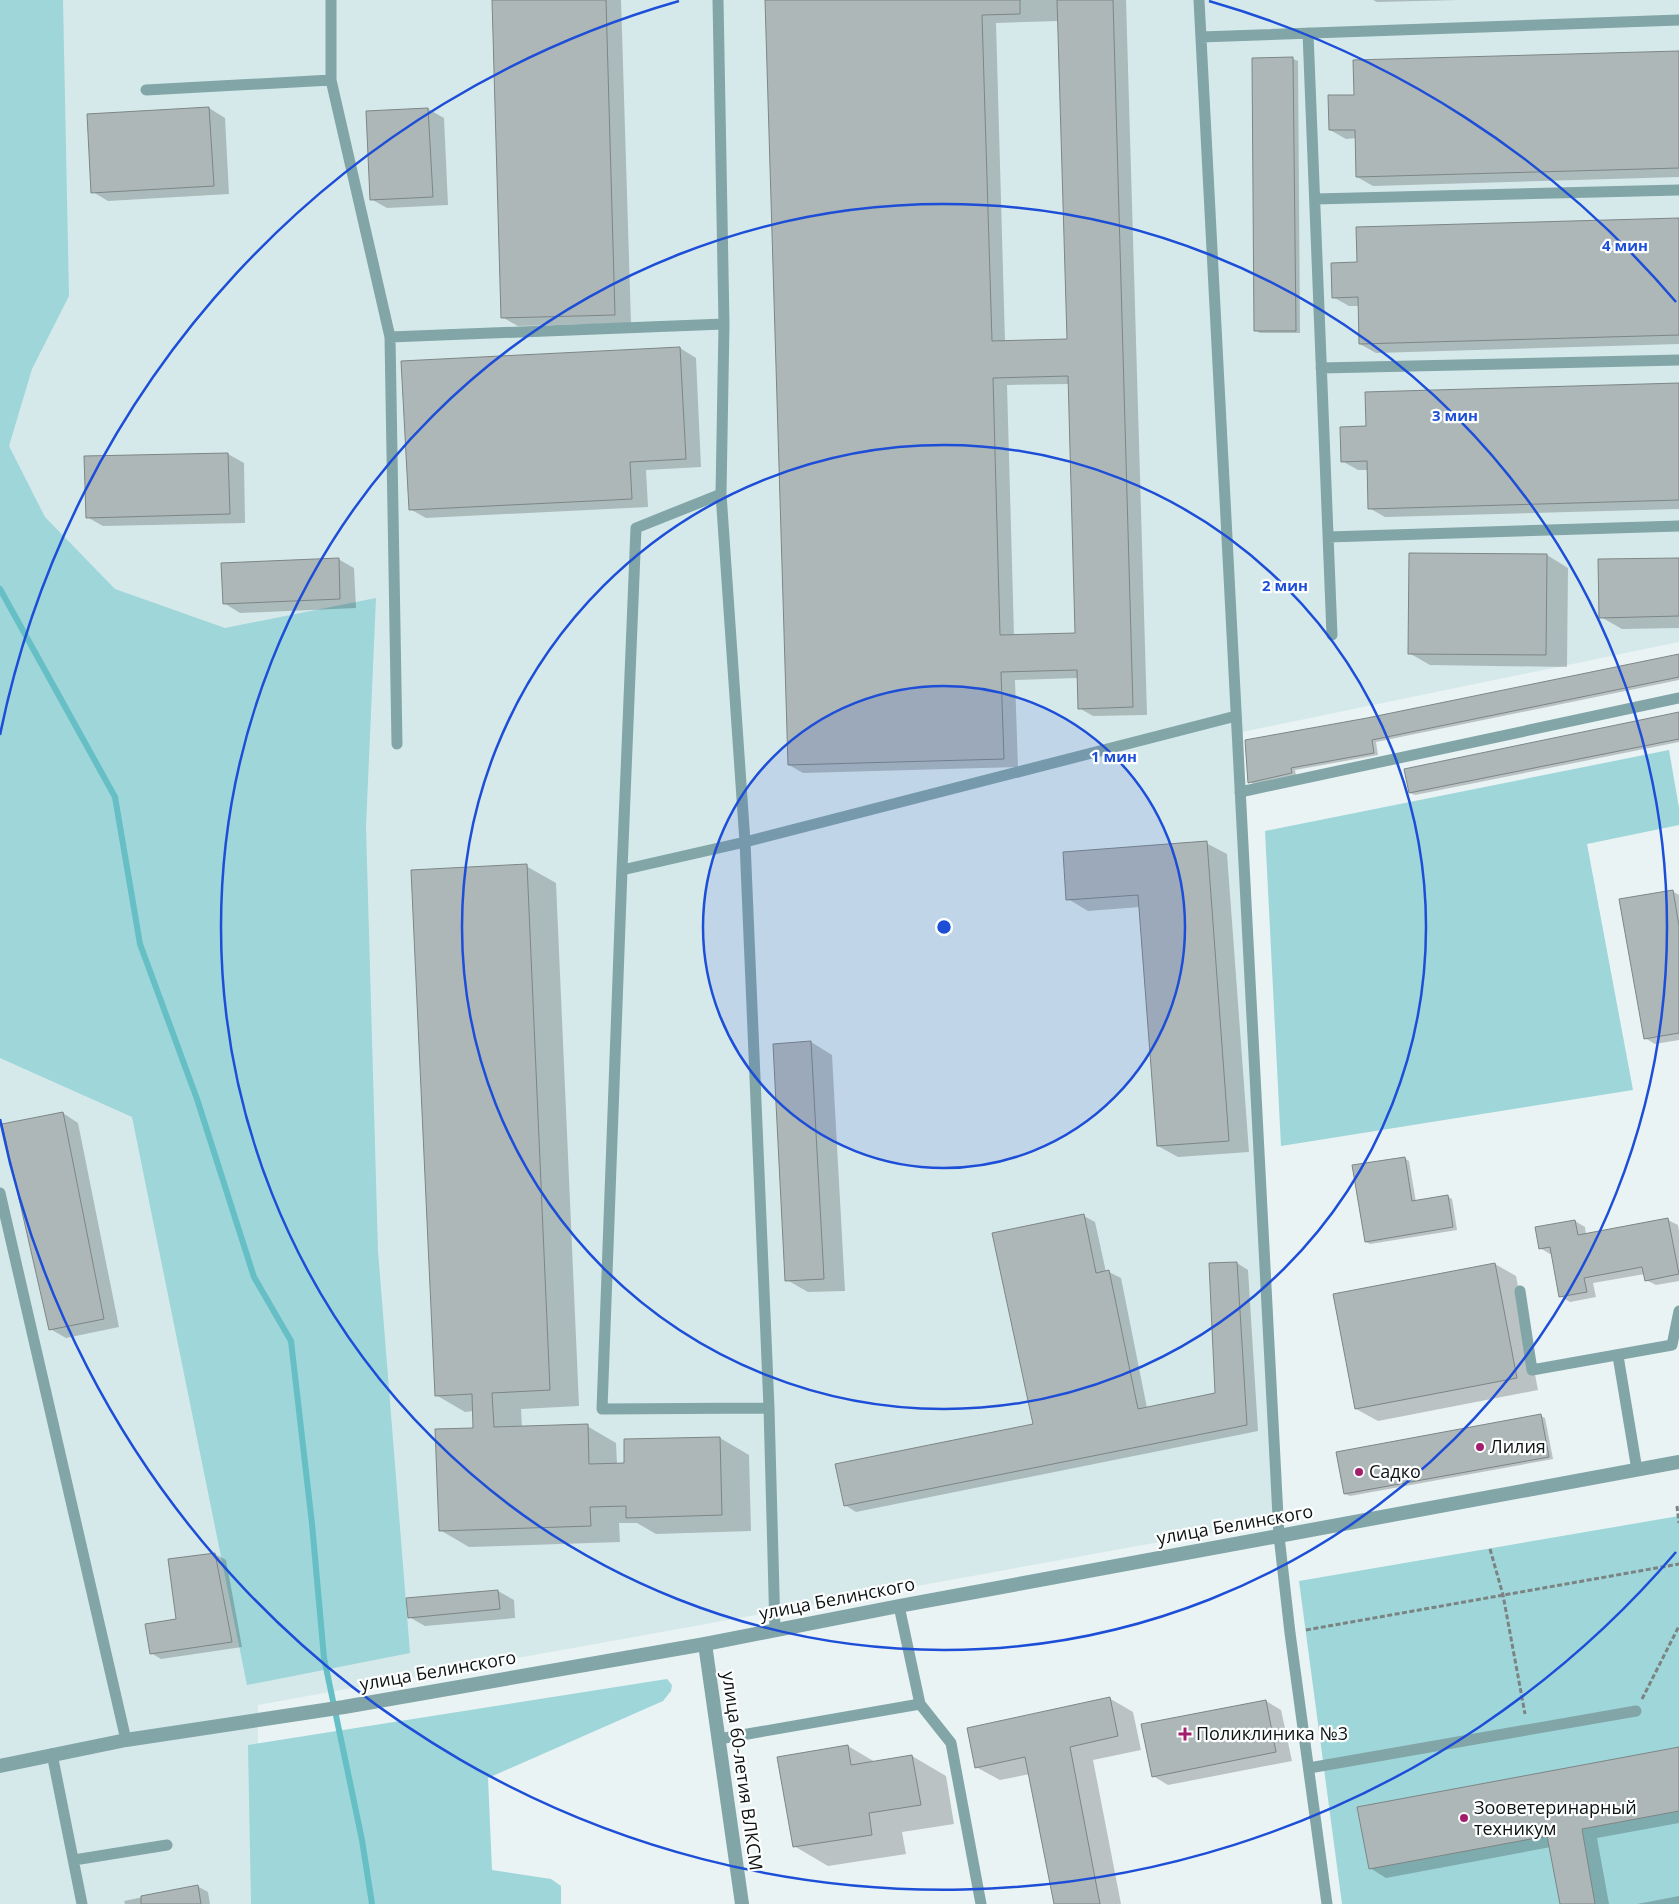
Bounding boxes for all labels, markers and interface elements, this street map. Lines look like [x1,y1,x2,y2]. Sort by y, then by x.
text: 4 мин [1602,235,1648,255]
text: 3 мин [1432,405,1478,425]
text: 2 мин [1262,575,1308,595]
text: 1 мин [1091,746,1137,766]
centre of rings [935,918,953,936]
place label: Лилия [1490,1434,1546,1458]
marker: Лилия [1474,1441,1486,1453]
place label: Садко [1369,1459,1421,1483]
marker: Садко [1353,1466,1365,1478]
street label: улица Белинского [1155,1498,1315,1550]
street label: улица Белинского [757,1571,917,1625]
street label: улица Белинского [358,1644,518,1696]
street label: улица 60-летия ВЛКСМ [717,1670,769,1872]
place label: Поликлиника №3 [1196,1721,1348,1745]
marker: Поликлиника №3 [1178,1727,1192,1741]
place label: Зооветеринарный техникум [1474,1795,1637,1840]
marker: Зооветеринарный техникум [1458,1812,1470,1824]

